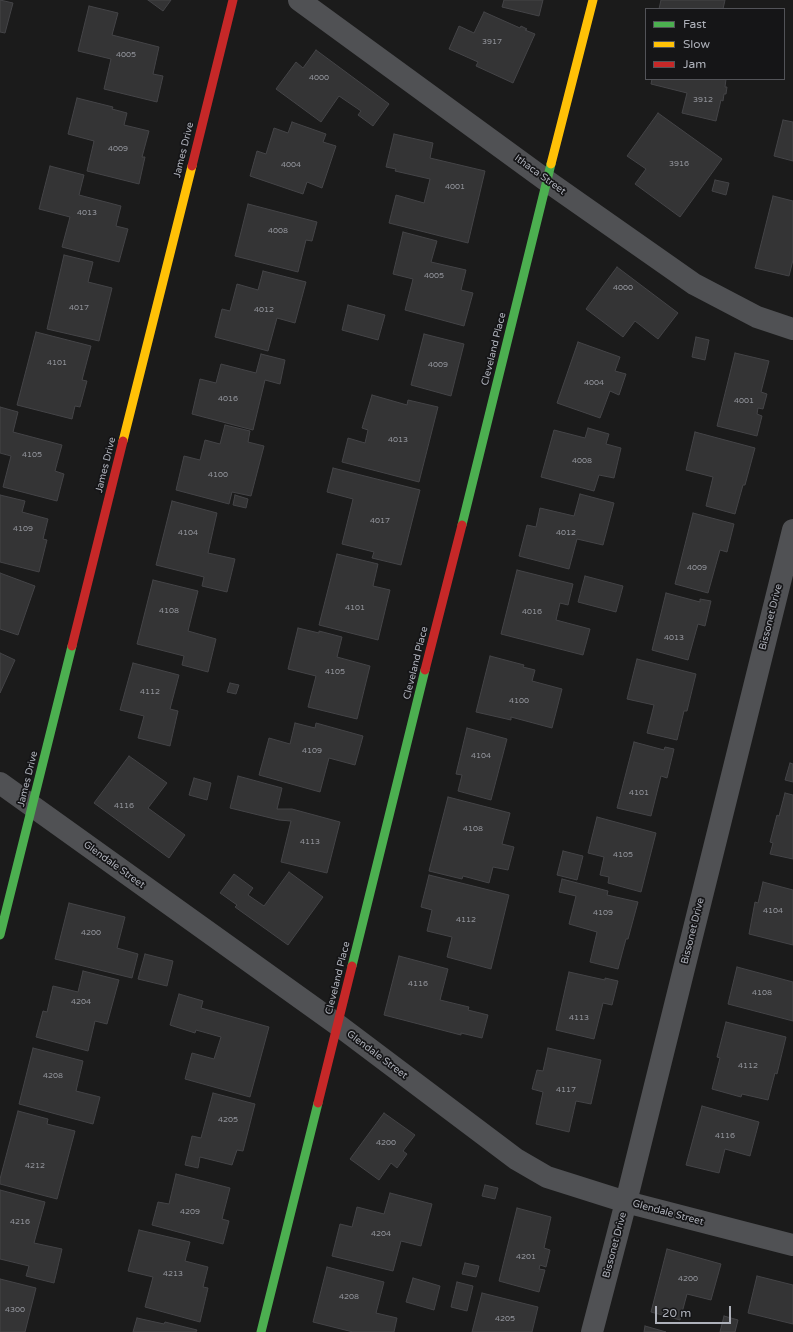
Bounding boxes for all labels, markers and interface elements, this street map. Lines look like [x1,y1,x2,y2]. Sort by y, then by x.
legend [645,8,785,80]
text: Fast [683,17,706,31]
house number: 3917 [482,37,502,47]
text: Slow [683,37,710,51]
house number: 4005 [116,50,136,60]
text: Jam [683,57,706,71]
house number: 4000 [309,73,329,83]
house number: 3912 [693,95,713,105]
street label: James Drive [171,121,197,179]
house number: 4009 [108,144,128,154]
street label: Ithaca Street [512,152,568,198]
house number: 3916 [669,159,689,169]
house number: 4004 [281,160,301,170]
house number: 4001 [445,182,465,192]
house number: 4013 [77,208,97,218]
house number: 4008 [268,226,288,236]
house number: 4005 [424,271,444,281]
house number: 4000 [613,283,633,293]
house number: 4017 [69,303,89,313]
house number: 4012 [254,305,274,315]
street label: Cleveland Place [479,311,509,387]
house number: 4101 [47,358,67,368]
house number: 4009 [428,360,448,370]
house number: 4004 [584,378,604,388]
house number: 4016 [218,394,238,404]
house number: 4001 [734,396,754,406]
house number: 4013 [388,435,408,445]
street label: James Drive [93,436,119,494]
house number: 4105 [22,450,42,460]
house number: 4008 [572,456,592,466]
house number: 4100 [208,470,228,480]
house number: 4017 [370,516,390,526]
house number: 4109 [13,524,33,534]
house number: 4104 [178,528,198,538]
house number: 4012 [556,528,576,538]
house number: 4009 [687,563,707,573]
street label: Bissonet Drive [757,583,785,651]
house number: 4101 [345,603,365,613]
house number: 4108 [159,606,179,616]
house number: 4016 [522,607,542,617]
street label: Cleveland Place [401,625,431,701]
house number: 4013 [664,633,684,643]
house number: 4105 [325,667,345,677]
house number: 4112 [140,687,160,697]
house number: 4100 [509,696,529,706]
house number: 4109 [302,746,322,756]
street label: James Drive [15,750,41,808]
house number: 4104 [471,751,491,761]
house number: 4101 [629,788,649,798]
house number: 4116 [114,801,134,811]
house number: 4108 [463,824,483,834]
house number: 4113 [300,837,320,847]
street label: Glendale Street [81,839,147,891]
house number: 4105 [613,850,633,860]
street label: Bissonet Drive [679,897,707,965]
house number: 4104 [763,906,783,916]
house number: 4109 [593,908,613,918]
house number: 4112 [456,915,476,925]
house number: 4200 [81,928,101,938]
street label: Cleveland Place [323,940,353,1016]
house number: 4116 [408,979,428,989]
house number: 4108 [752,988,772,998]
house number: 4204 [71,997,91,1007]
house number: 4113 [569,1013,589,1023]
street label: Glendale Street [344,1028,410,1082]
house number: 4112 [738,1061,758,1071]
house number: 4208 [43,1071,63,1081]
house number: 4117 [556,1085,576,1095]
house number: 4205 [218,1115,238,1125]
house number: 4116 [715,1131,735,1141]
house number: 4200 [376,1138,396,1148]
house number: 4212 [25,1161,45,1171]
street label: Glendale Street [631,1198,705,1228]
house number: 4209 [180,1207,200,1217]
street label: Bissonet Drive [600,1211,630,1279]
house number: 4216 [10,1217,30,1227]
house number: 4204 [371,1229,391,1239]
house number: 4201 [516,1252,536,1262]
house number: 4213 [163,1269,183,1279]
house number: 4200 [678,1274,698,1284]
house number: 4208 [339,1292,359,1302]
scale bar [657,1298,733,1324]
house number: 4300 [5,1305,25,1315]
text: 20 m [662,1306,691,1320]
house number: 4205 [495,1314,515,1324]

